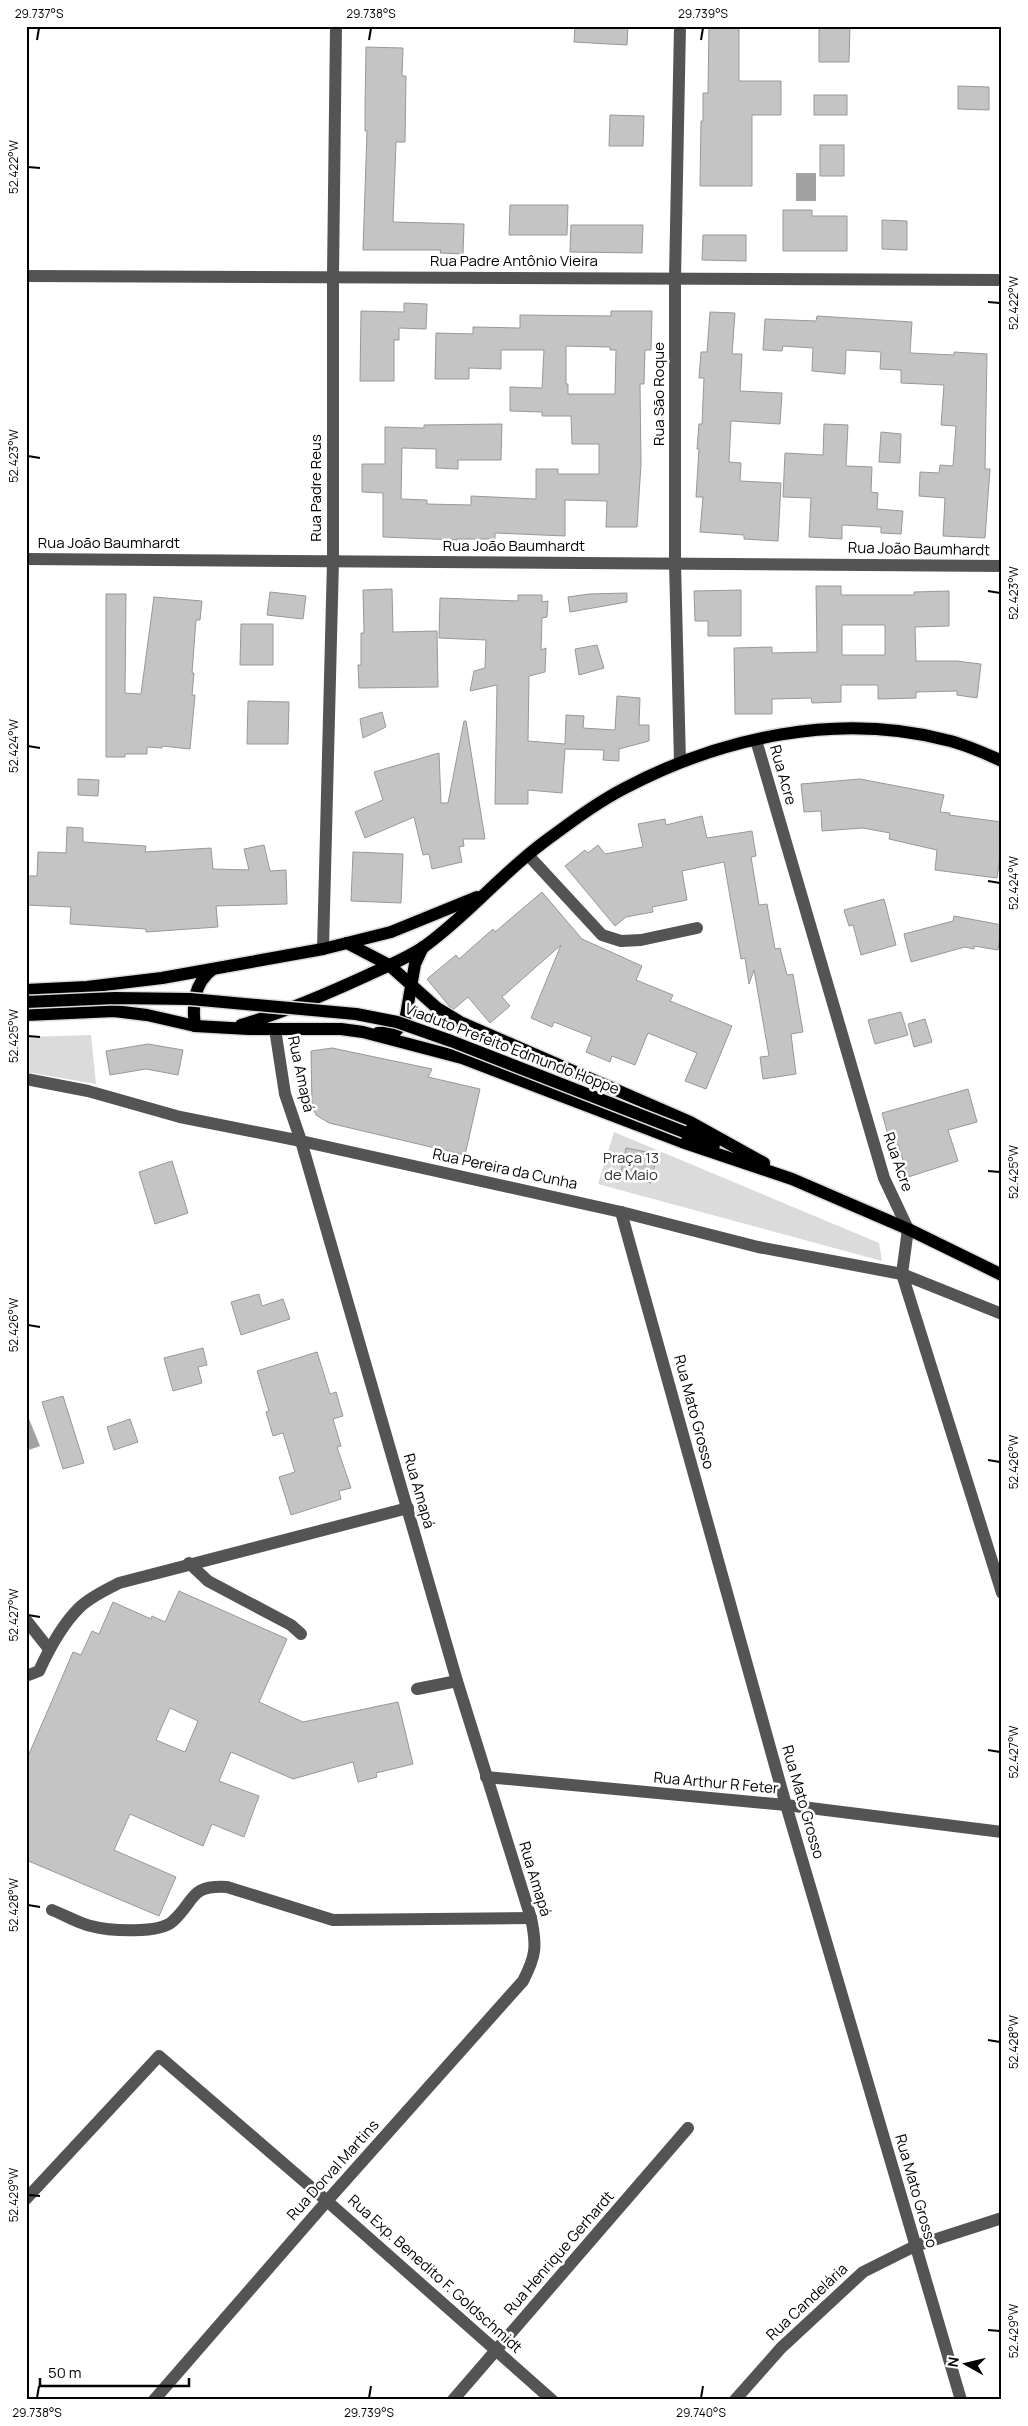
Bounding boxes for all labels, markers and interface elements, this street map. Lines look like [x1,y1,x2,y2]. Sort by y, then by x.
text: 29.737°S [15,5,63,22]
text: 29.738°S [346,5,396,22]
text: 29.739°S [678,5,728,22]
text: 52.422°W [5,139,22,194]
street label: Rua Padre Antônio Vieira [430,250,598,271]
text: 52.422°W [1005,275,1022,330]
street label: Rua São Roque [648,342,669,446]
text: 52.423°W [5,428,22,483]
street label: Rua Padre Reus [305,434,326,542]
street label: Rua João Baumhardt [38,532,180,553]
street label: Rua João Baumhardt [443,535,585,556]
street label: Rua João Baumhardt [848,537,990,560]
text: 52.423°W [1005,565,1022,620]
text: 52.424°W [5,718,22,773]
street label: Rua Acre [765,742,802,808]
text: 52.424°W [1005,855,1022,910]
street label: Viaduto Prefeito Edmundo Hoppe [402,998,623,1099]
text: 52.425°W [5,1008,22,1063]
street label: Rua Amapá [283,1034,320,1114]
street label: Rua Acre [879,1129,918,1195]
street label: Rua Pereira da Cunha [431,1143,579,1194]
text: 52.425°W [1005,1144,1022,1199]
park label: Praça 13 de Maio [603,1147,659,1185]
text: 52.426°W [5,1297,22,1352]
street label: Rua Mato Grosso [669,1352,720,1471]
text: 52.426°W [1005,1434,1022,1489]
street label: Rua Amapá [399,1451,440,1531]
text: 52.427°W [5,1588,22,1642]
text: 52.427°W [1005,1725,1022,1779]
street label: Rua Mato Grosso [777,1743,830,1861]
street label: Rua Arthur R Feter [653,1767,780,1798]
street label: Rua Amapá [514,1839,557,1919]
text: 52.428°W [5,1877,22,1932]
text: 52.428°W [1005,2014,1022,2069]
street label: Rua Dorval Martins [282,2115,384,2225]
street label: Rua Mato Grosso [890,2132,943,2250]
text: 52.429°W [5,2167,22,2222]
street label: Rua Henrique Gerhardt [499,2186,618,2319]
street label: Rua Exp. Benedito F. Goldschmidt [344,2190,527,2358]
street label: Rua Candelária [761,2258,852,2345]
text: 52.429°W [1005,2303,1022,2358]
north arrow [940,2338,990,2388]
scale bar [40,2356,189,2388]
text: N [943,2356,963,2368]
text: 50 m [48,2362,82,2383]
text: 29.738°S [12,2404,62,2421]
text: 29.739°S [344,2404,394,2421]
text: 29.740°S [676,2404,726,2421]

